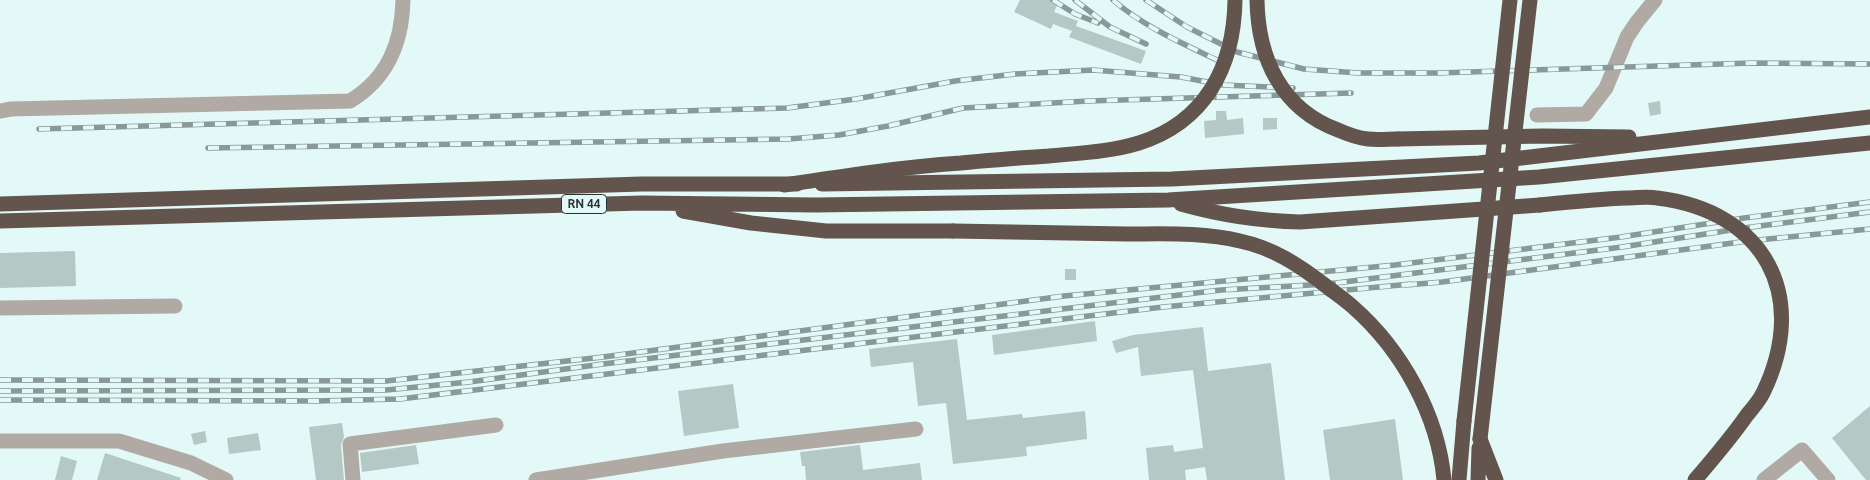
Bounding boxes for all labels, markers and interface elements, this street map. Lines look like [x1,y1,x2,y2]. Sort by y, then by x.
road number: RN 44 [562,194,606,213]

